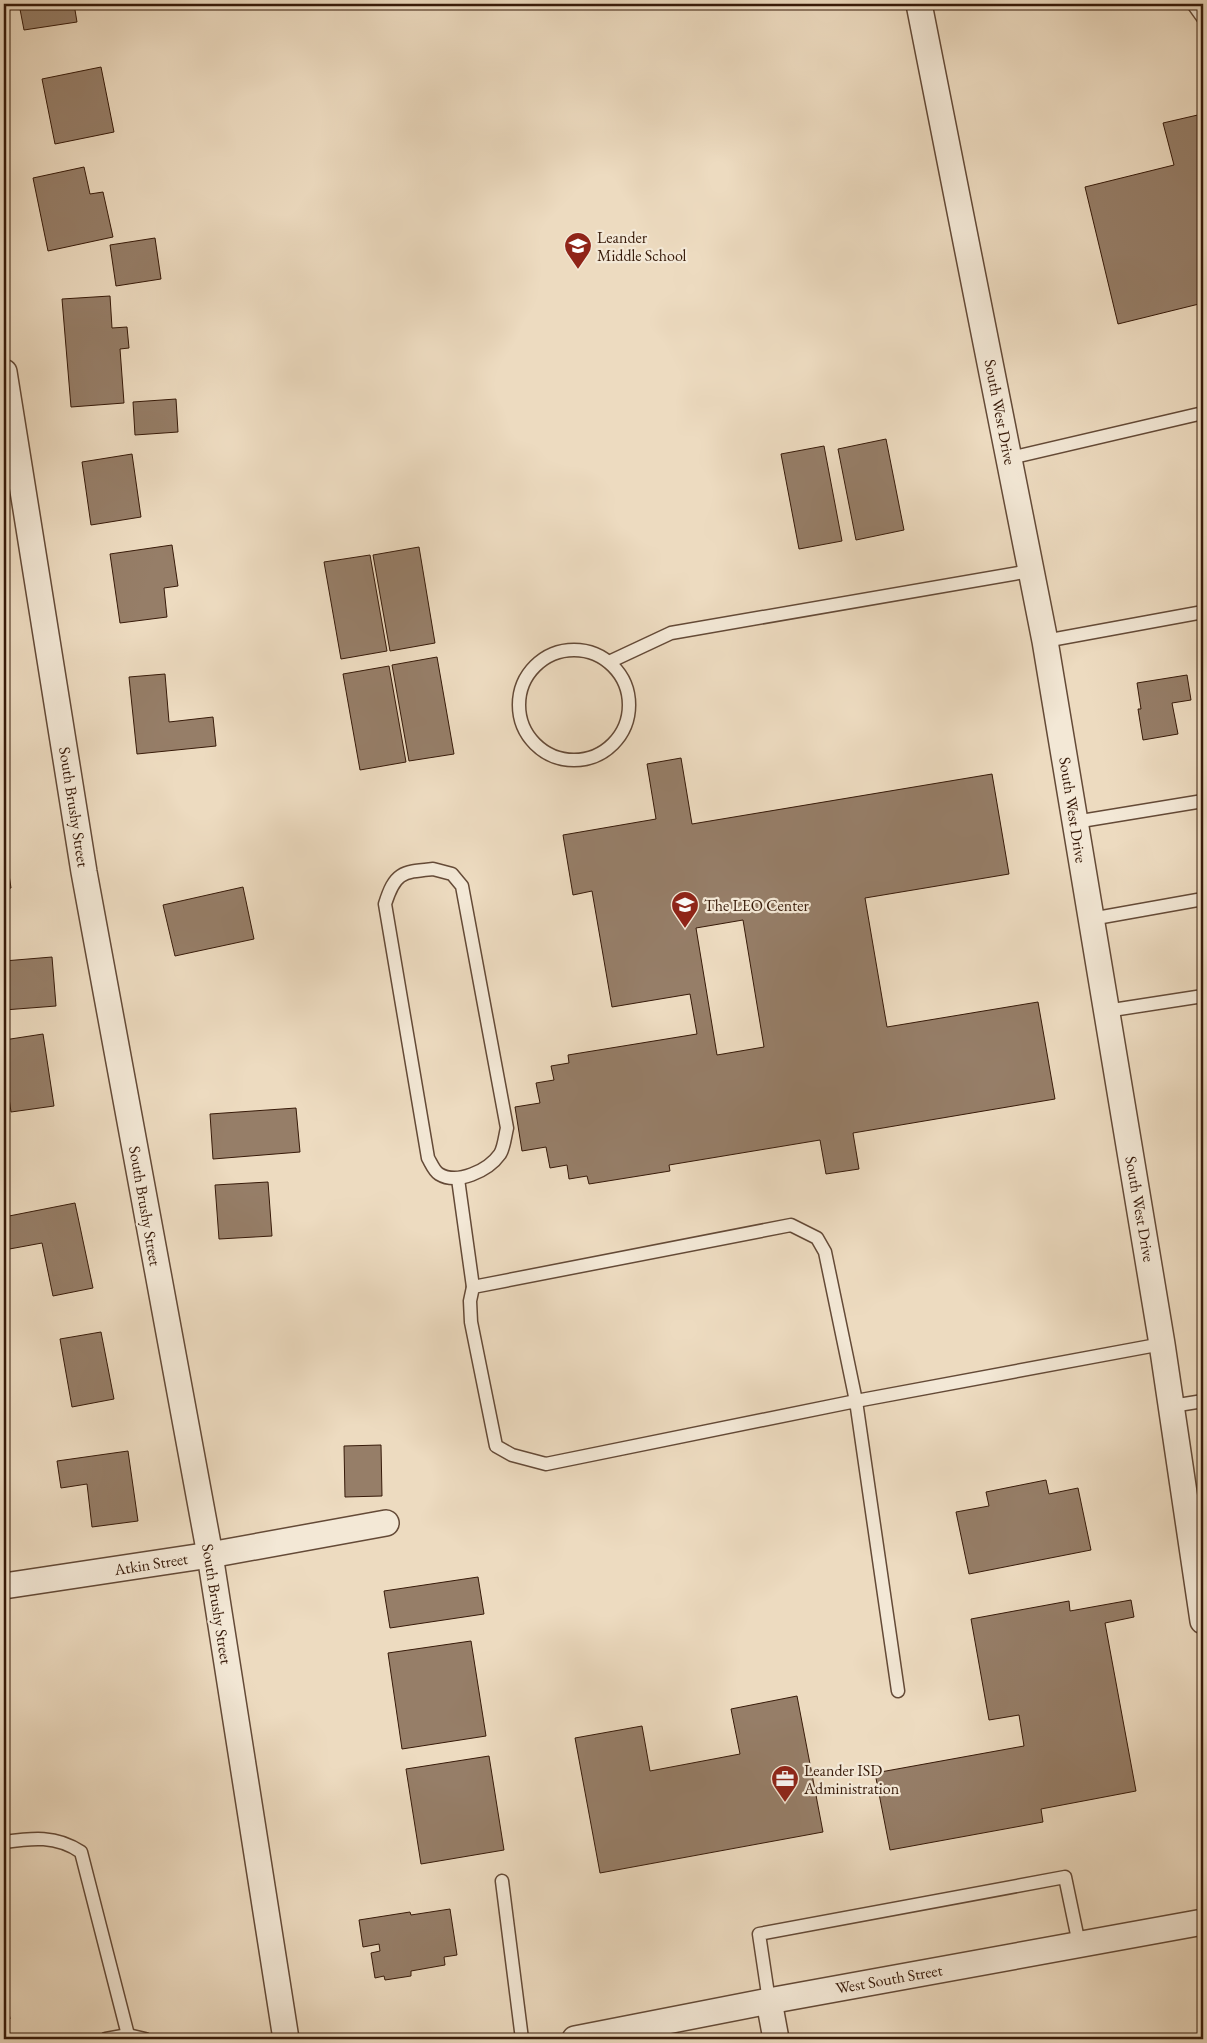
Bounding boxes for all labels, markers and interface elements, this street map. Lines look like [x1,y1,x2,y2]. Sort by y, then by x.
place label: Leander Middle School [597,227,687,266]
school or university icon: Leander Middle School [563,231,593,270]
street label: South West Drive [979,357,1021,467]
street label: South Brushy Street [54,745,94,869]
street label: South West Drive [1054,755,1092,865]
school or university icon: The LEO Center [670,890,700,929]
place label: The LEO Center [704,895,809,916]
street label: South Brushy Street [124,1144,166,1268]
street label: South West Drive [1120,1154,1160,1264]
street label: South Brushy Street [197,1542,237,1666]
street label: Atkin Street [112,1548,189,1580]
place label: Leander ISD Administration [803,1760,900,1799]
office icon: Leander ISD Administration [770,1764,800,1803]
street label: West South Street [834,1959,944,1999]

